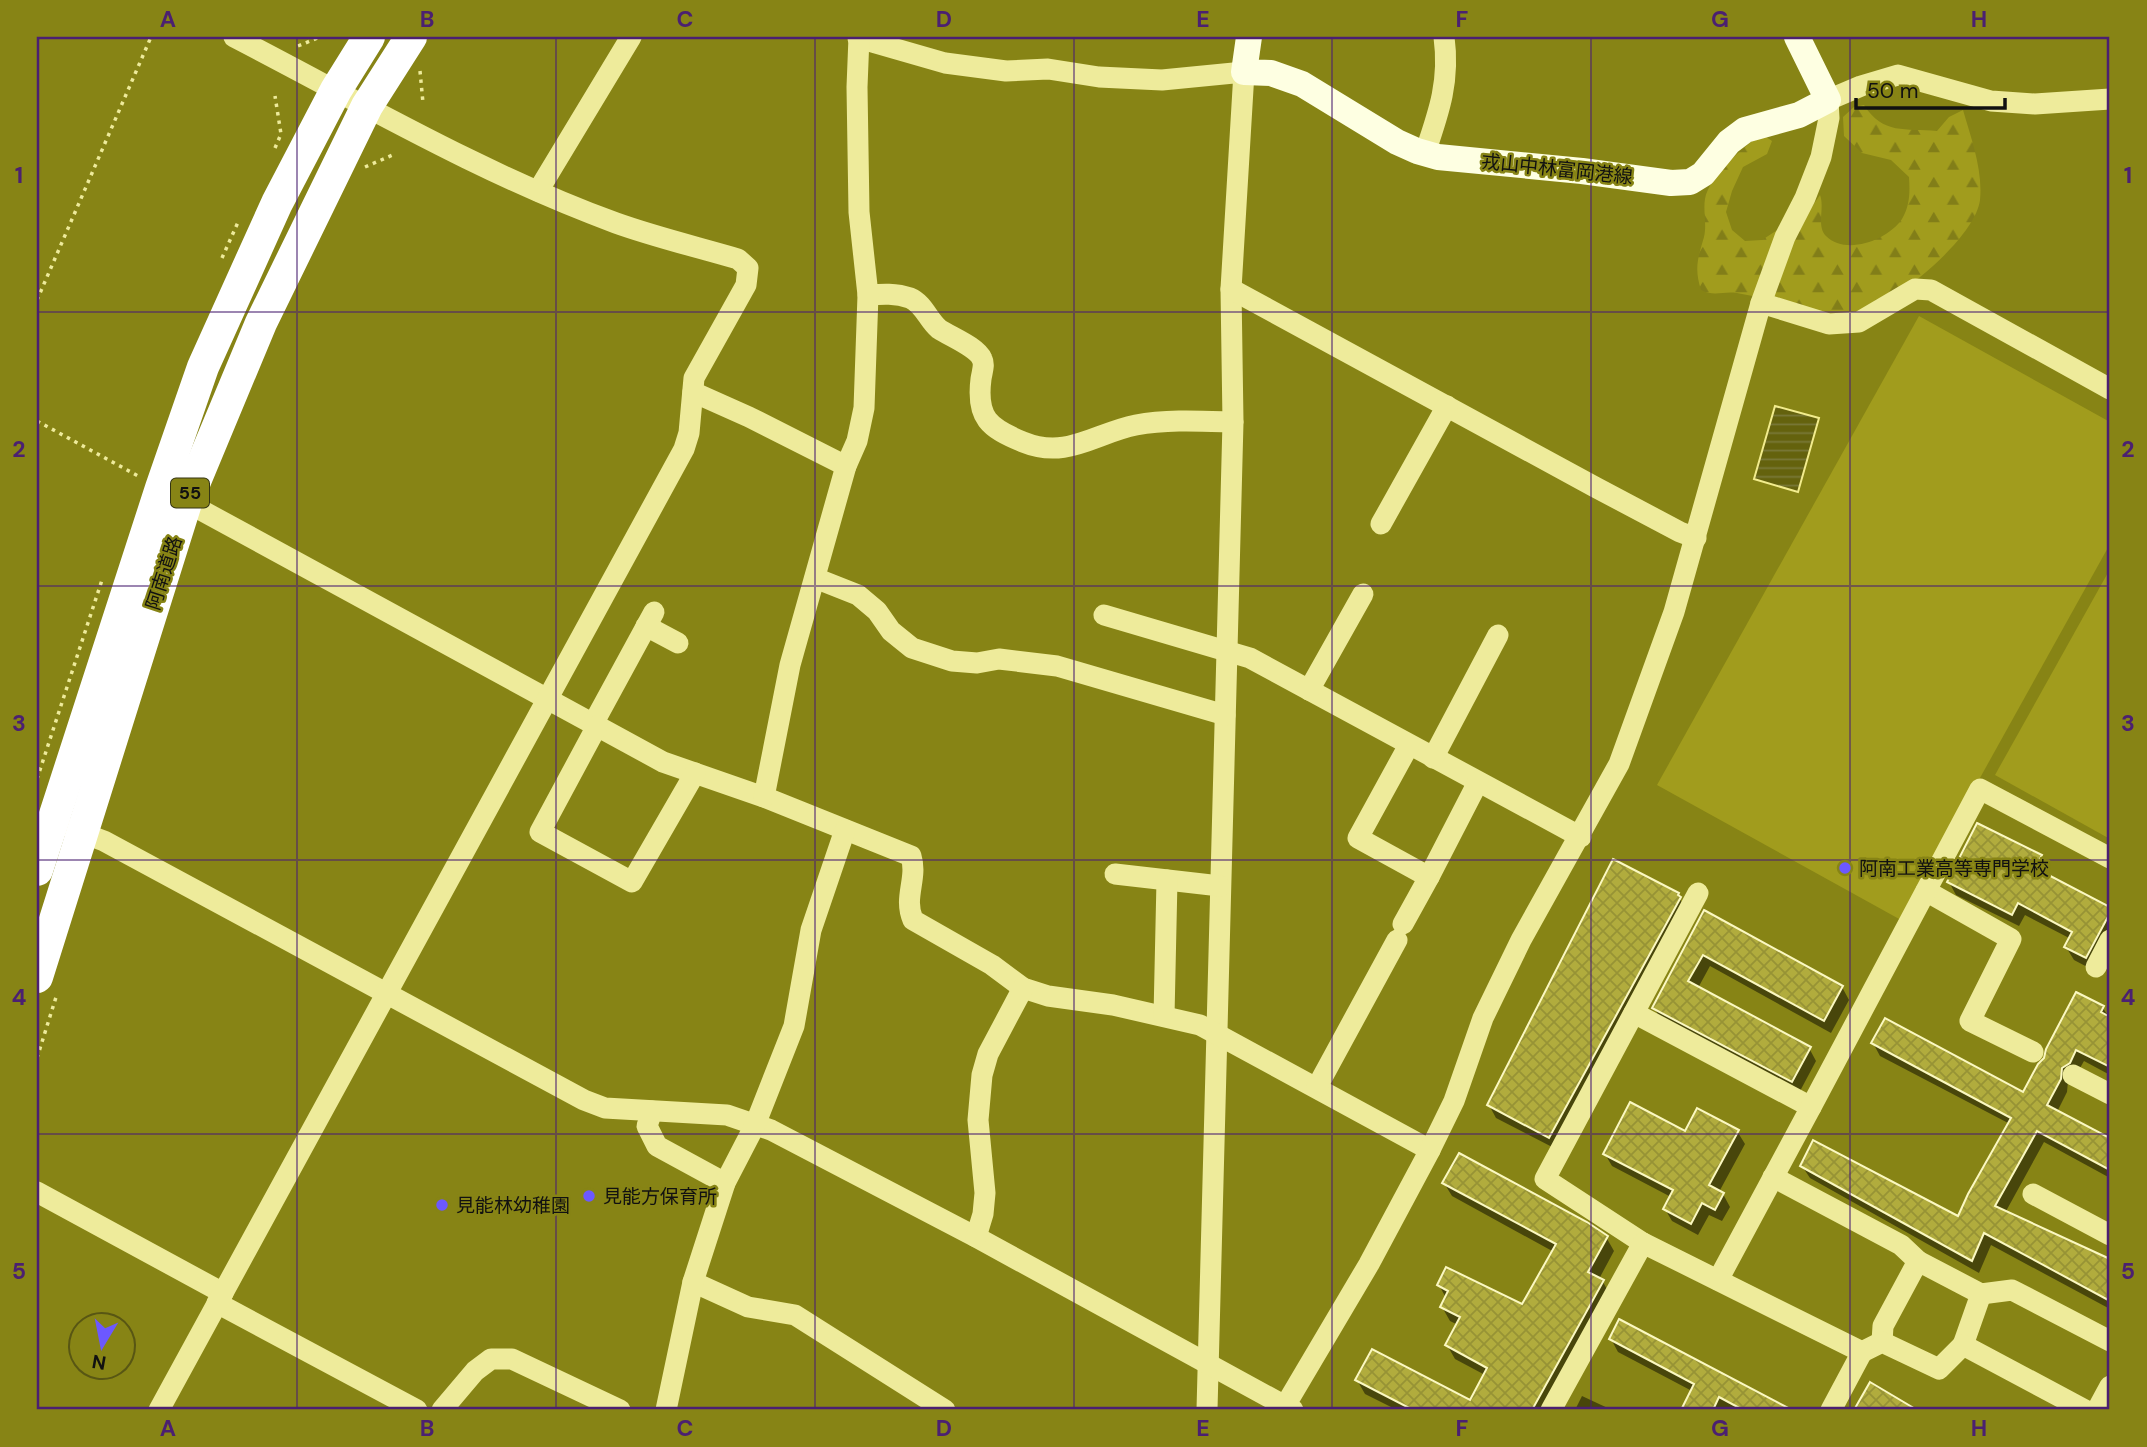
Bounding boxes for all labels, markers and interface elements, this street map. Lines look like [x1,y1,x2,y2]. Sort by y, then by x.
text: A [160,4,176,34]
text: B [420,4,434,34]
text: C [677,4,693,34]
text: D [936,4,952,34]
text: E [1196,4,1210,34]
text: F [1456,4,1469,34]
text: G [1711,4,1729,34]
text: H [1971,4,1987,34]
scale bar [1856,66,2005,110]
text: 50 m [1867,77,1918,105]
street label: 戎山中林富岡港線 [1480,149,1634,189]
text: 1 [15,160,23,190]
text: 1 [2124,160,2132,190]
text: 2 [12,434,26,464]
text: 2 [2121,434,2135,464]
road number: 55 [171,478,209,508]
street label: 阿南道路 [140,533,188,613]
text: 3 [12,708,26,738]
text: 3 [2121,708,2135,738]
place label: 阿南工業高等専門学校 [1859,856,2049,881]
marker: 阿南工業高等専門学校 [1837,860,1853,876]
text: 4 [12,982,27,1012]
text: 4 [2121,982,2136,1012]
place label: 見能方保育所 [603,1184,717,1209]
marker: 見能方保育所 [581,1188,597,1204]
place label: 見能林幼稚園 [456,1193,570,1218]
marker: 見能林幼稚園 [434,1197,450,1213]
text: 5 [12,1256,26,1286]
text: 5 [2121,1256,2135,1286]
north arrow [66,1310,136,1380]
text: N [90,1349,108,1376]
text: A [160,1413,176,1443]
text: B [420,1413,434,1443]
text: C [677,1413,693,1443]
text: D [936,1413,952,1443]
text: E [1196,1413,1210,1443]
text: F [1456,1413,1469,1443]
text: G [1711,1413,1729,1443]
text: H [1971,1413,1987,1443]

